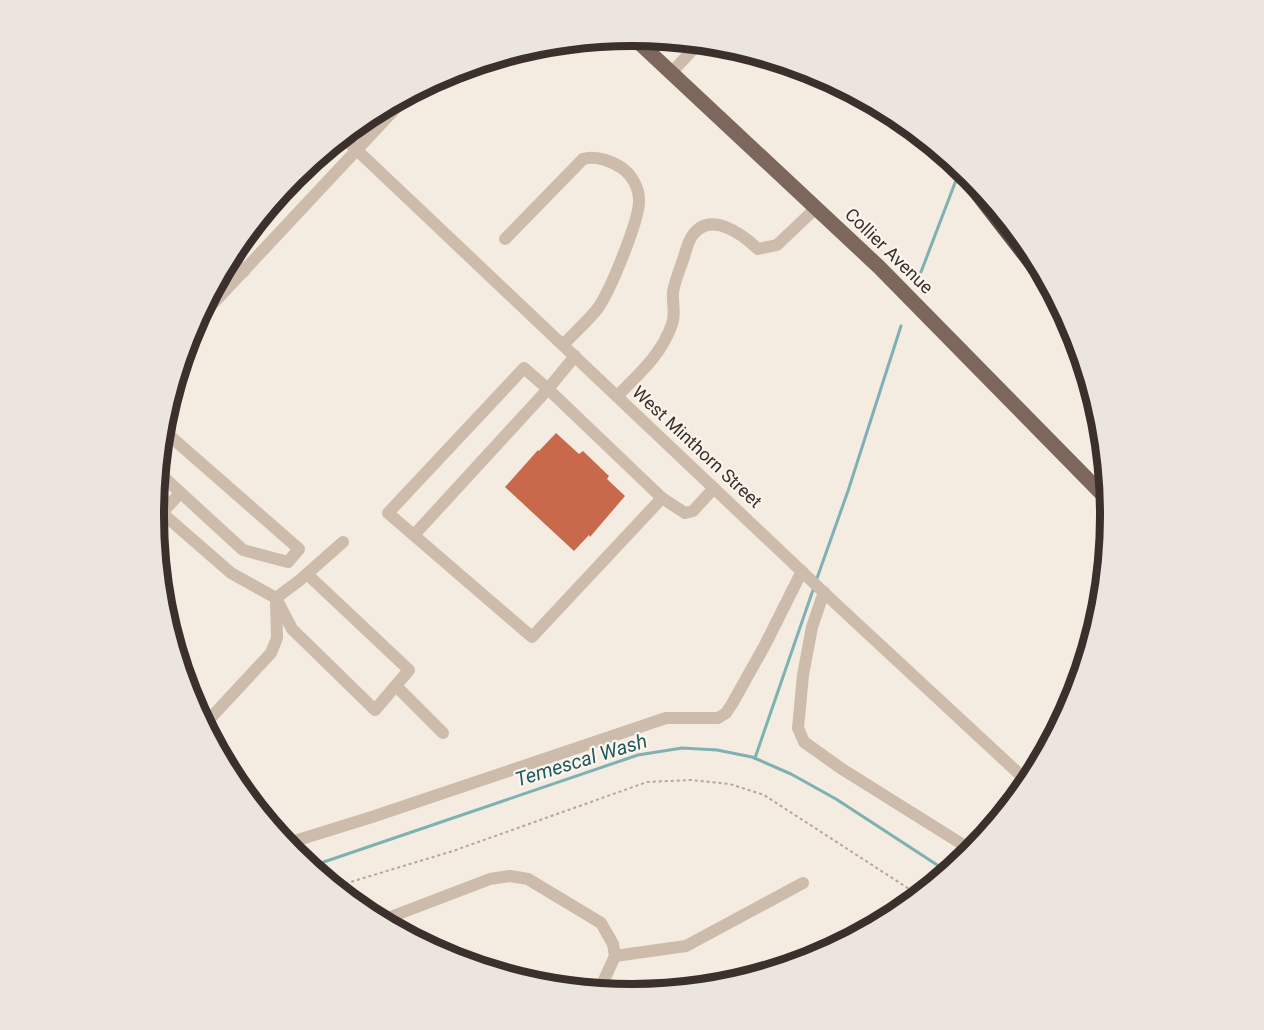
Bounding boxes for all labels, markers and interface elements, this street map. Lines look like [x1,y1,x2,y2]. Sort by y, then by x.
street label: Collier Avenue [841,203,938,298]
street label: West Minthorn Street [628,381,766,512]
water label: Temescal Wash [512,729,650,791]

